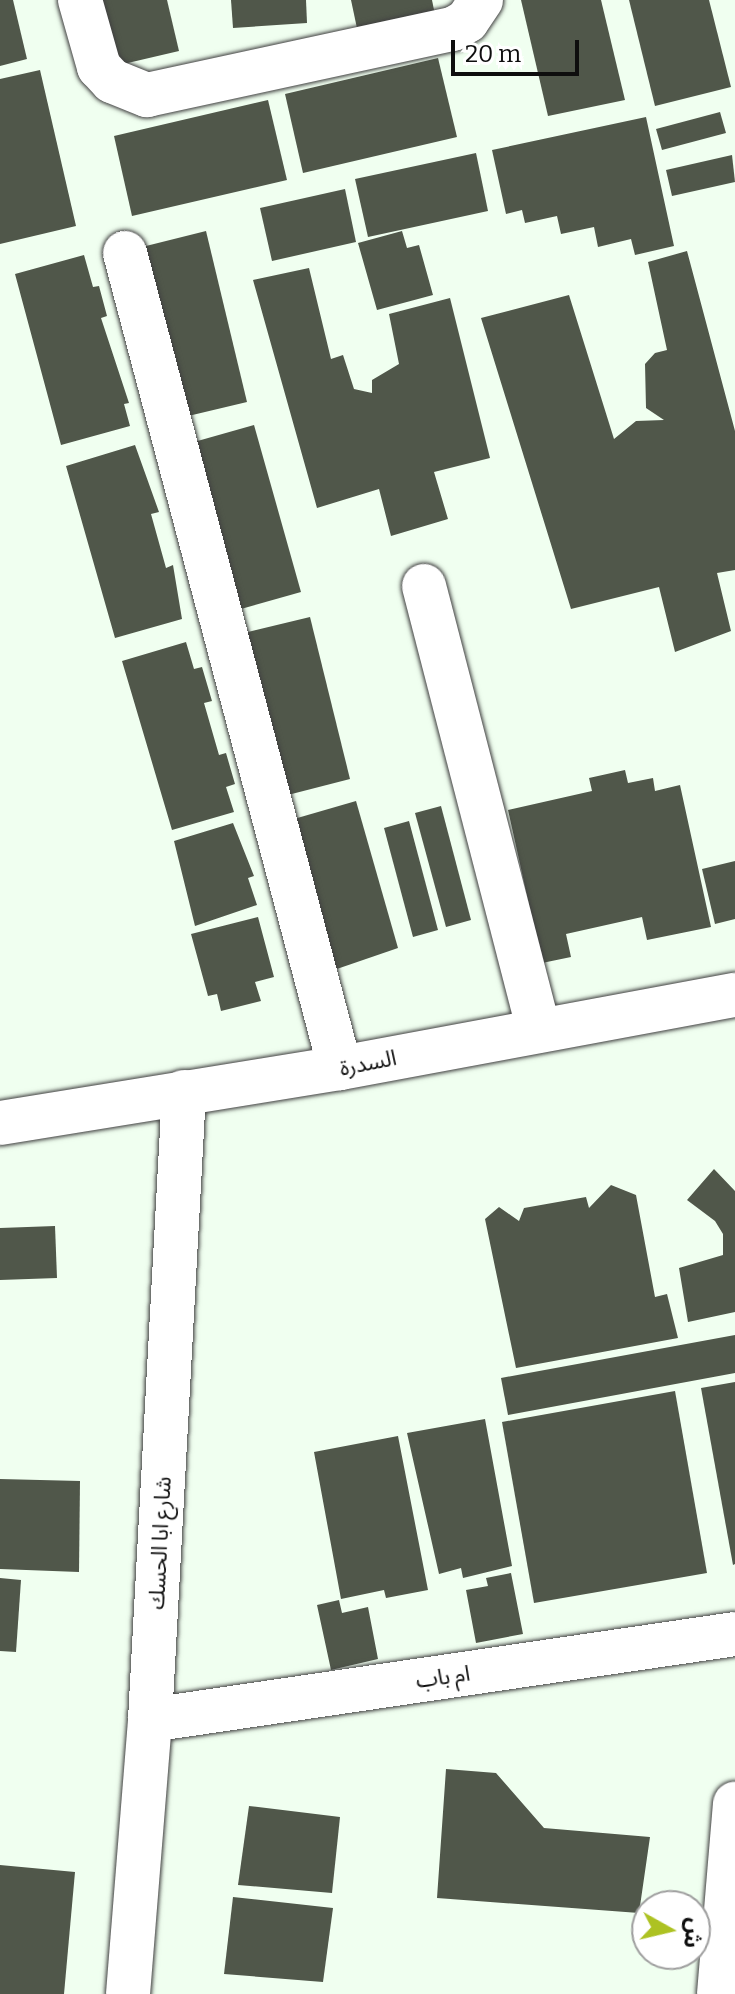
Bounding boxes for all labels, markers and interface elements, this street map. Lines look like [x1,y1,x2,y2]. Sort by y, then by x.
scale bar [455,24,583,74]
text: 20 m [465,40,521,68]
street label: السدرة [337,1045,399,1081]
street label: شارع ابا الحسك [143,1476,177,1610]
street label: ام باب [414,1660,472,1694]
north arrow [631,1890,711,1970]
text: ش [678,1916,709,1950]

